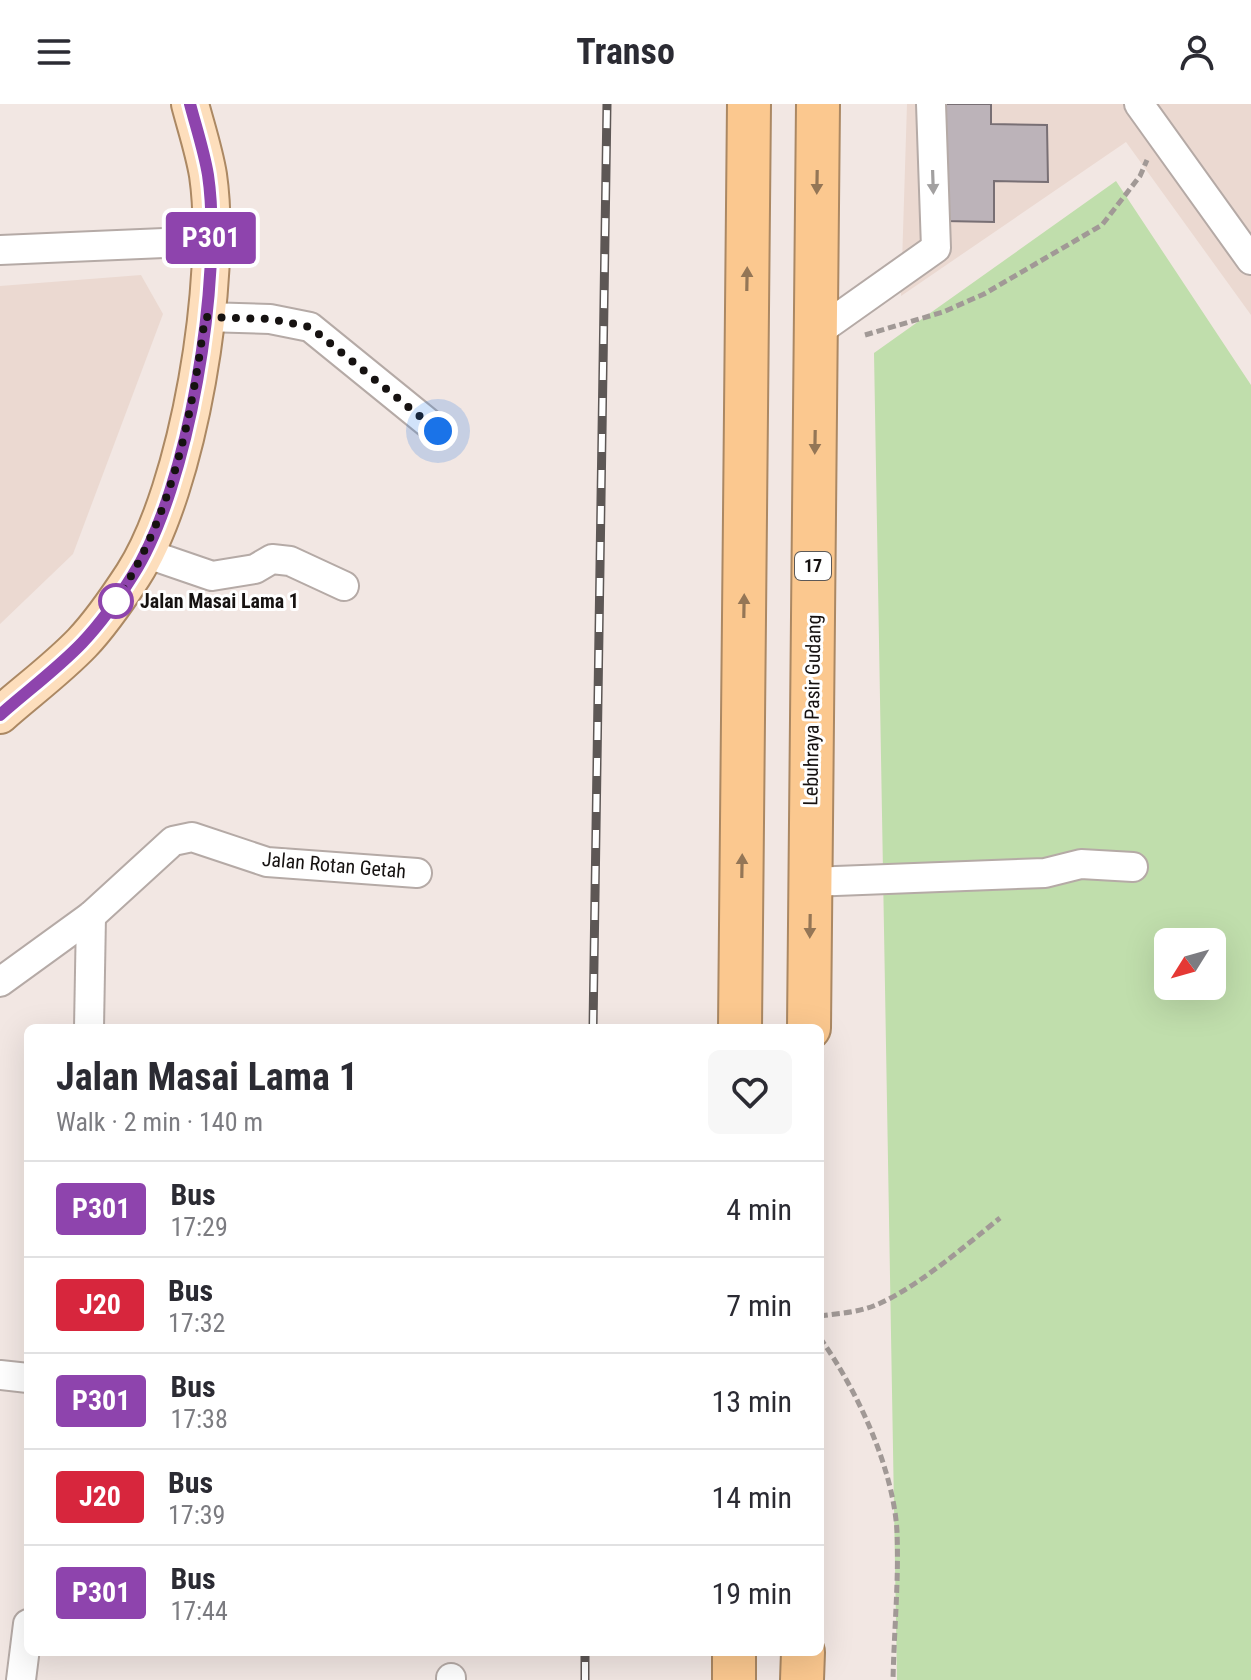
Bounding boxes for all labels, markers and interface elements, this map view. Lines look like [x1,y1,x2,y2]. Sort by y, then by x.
icon: menu [32,30,76,74]
icon: person [1175,30,1219,74]
text: Transo [576,31,675,73]
one-way arrow [811,170,823,195]
one-way arrow [927,170,940,195]
line badge: P301 [155,212,267,264]
text: P301 [182,221,240,254]
one-way arrow [741,266,753,291]
your location [418,411,458,451]
one-way arrow [809,430,821,455]
road number: 17 [795,552,831,580]
marker: Jalan Masai Lama 1 [99,584,133,618]
place label: Jalan Masai Lama 1 [140,589,299,613]
one-way arrow [738,593,750,618]
street label: Lebuhraya Pasir Gudang [798,614,826,806]
street label: Jalan Rotan Getah [261,847,407,883]
one-way arrow [735,853,748,878]
one-way arrow [804,914,816,939]
north arrow [1154,928,1226,1000]
map controls [1154,928,1226,1000]
button: heart [708,1050,792,1134]
text: Jalan Masai Lama 1 [56,1055,358,1099]
text: Walk · 2 min · 140 m [56,1107,263,1137]
text: Bus [170,1177,216,1212]
text: P301 [72,1192,130,1225]
text: 4 min [726,1192,792,1227]
text: 17:29 [170,1212,228,1242]
text: Bus [168,1273,213,1308]
text: J20 [79,1288,121,1321]
text: 7 min [726,1288,792,1323]
text: 17:32 [168,1308,225,1338]
text: Bus [170,1369,216,1404]
text: P301 [72,1384,130,1417]
text: 13 min [711,1384,792,1419]
text: 17:38 [170,1404,228,1434]
text: Bus [168,1465,213,1500]
text: J20 [79,1480,121,1513]
text: 14 min [711,1480,792,1515]
text: 17:39 [168,1500,225,1530]
text: Bus [170,1561,216,1596]
text: P301 [72,1576,130,1609]
text: 19 min [711,1576,792,1611]
text: 17:44 [170,1596,228,1626]

